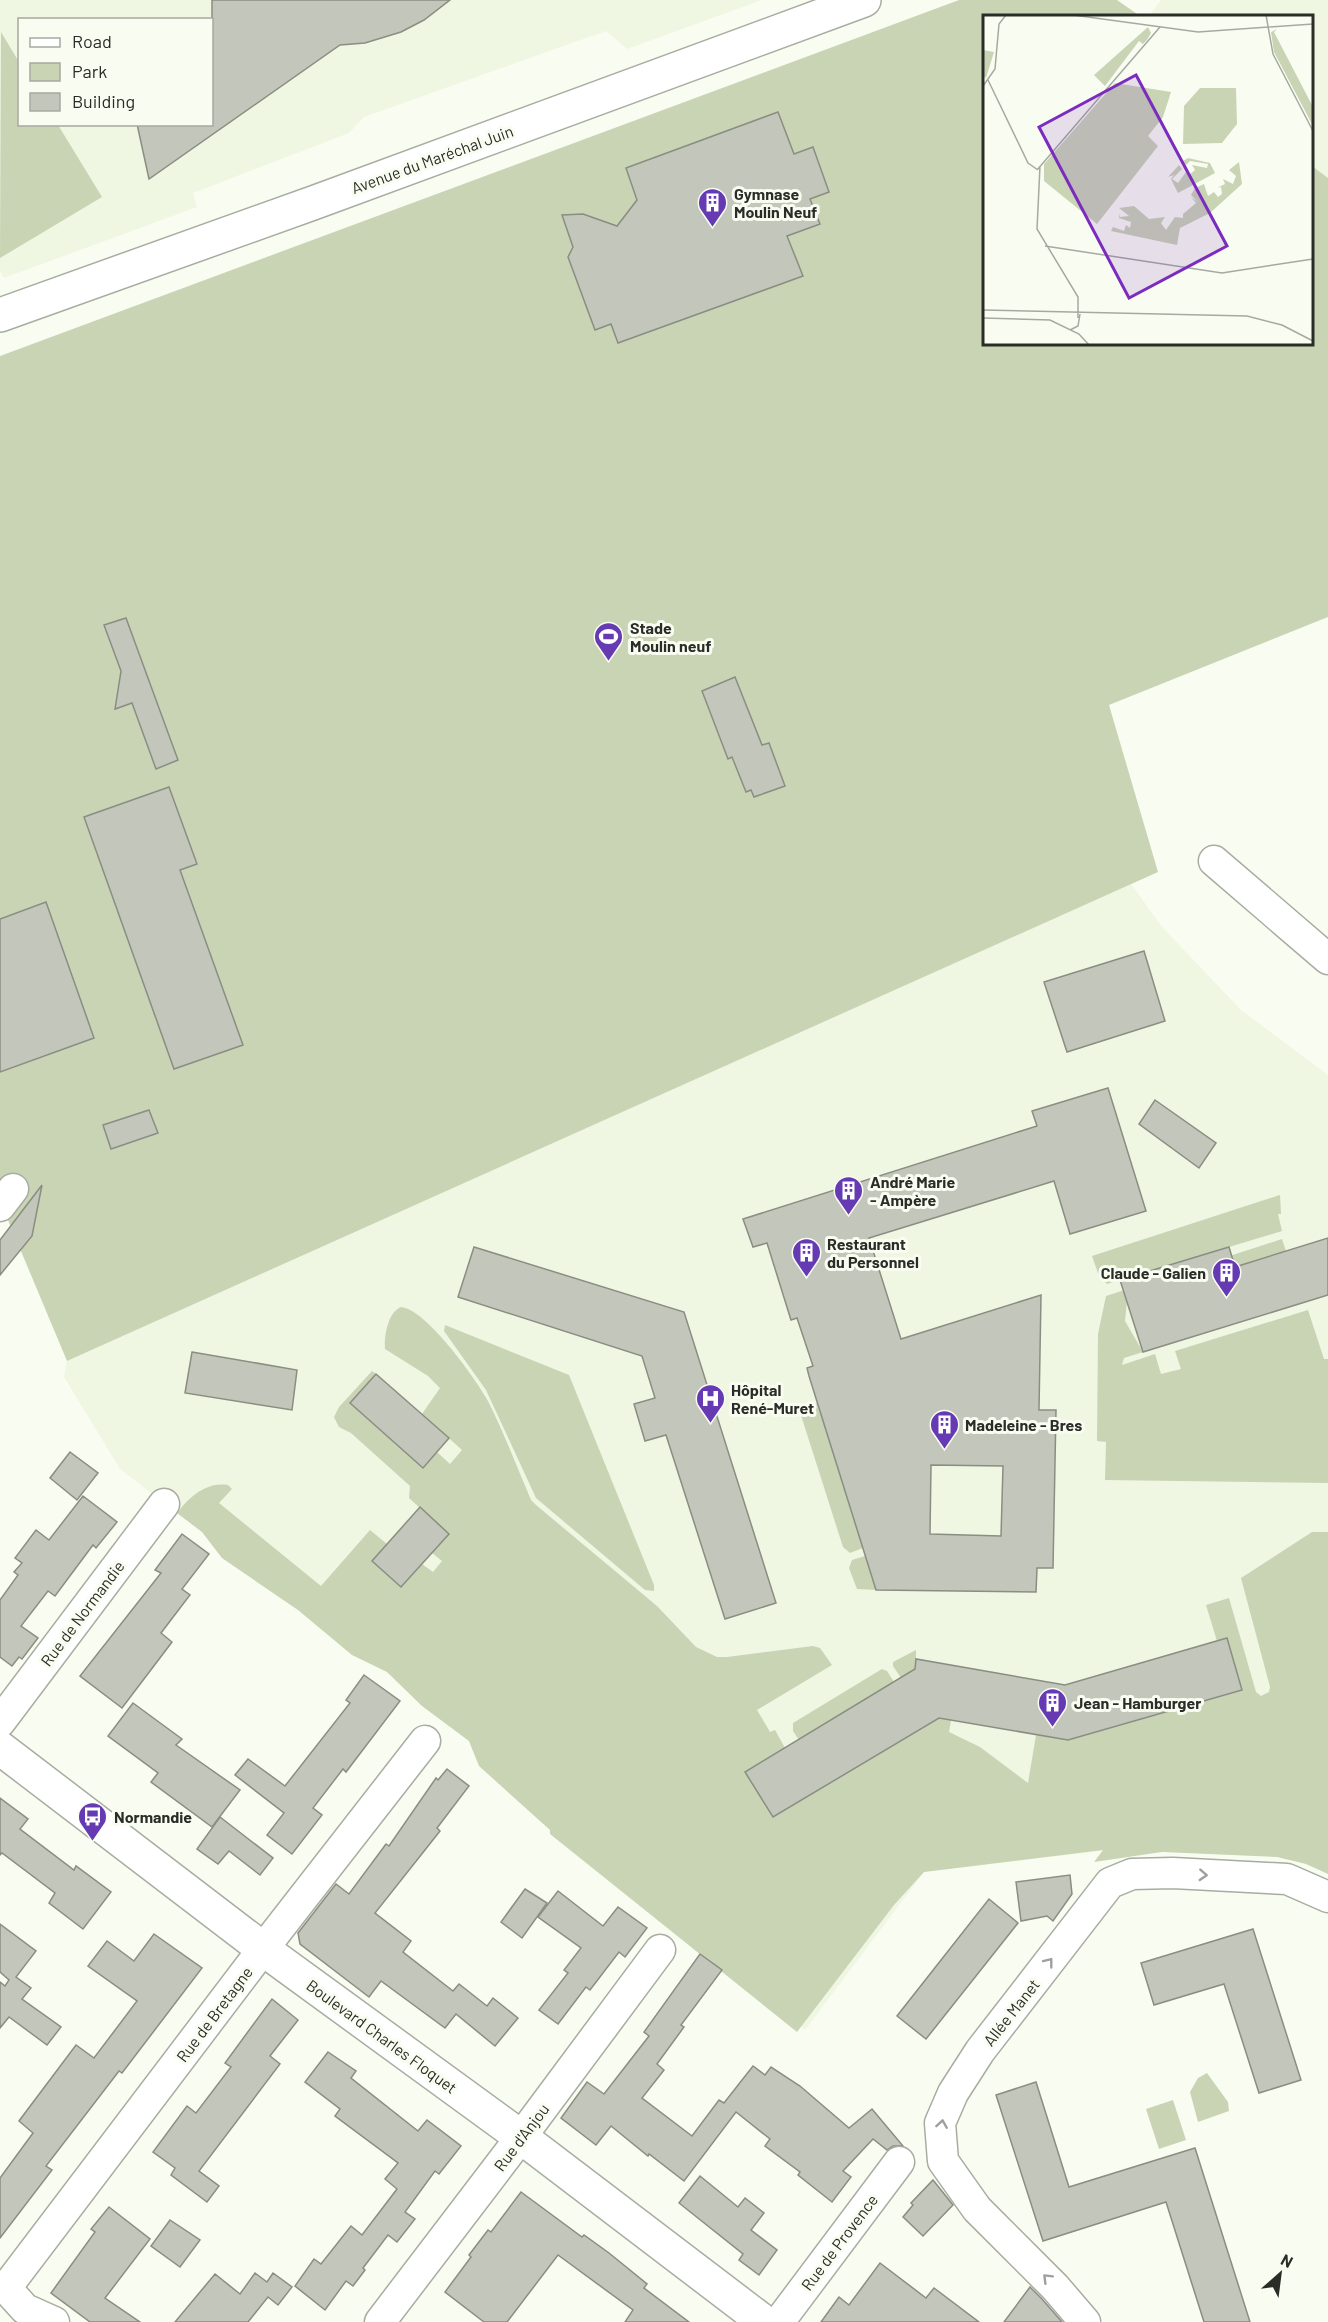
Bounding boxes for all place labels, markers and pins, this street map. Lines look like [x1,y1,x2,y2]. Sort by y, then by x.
place label: Gymnase Moulin Neuf [734,184,817,221]
building icon: Gymnase Moulin Neuf [697,186,729,228]
place label: Stade Moulin neuf [630,618,711,655]
sports icon: Stade Moulin neuf [593,620,625,662]
place label: André Marie - Ampère [870,1172,955,1209]
building icon: André Marie - Ampère [833,1174,865,1216]
place label: Restaurant du Personnel [827,1234,919,1271]
building icon: Restaurant du Personnel [790,1236,822,1278]
building icon: Claude - Galien [1211,1256,1243,1298]
place label: Claude - Galien [1101,1263,1206,1282]
place label: Hôpital René-Muret [731,1380,814,1417]
hospital icon: Hôpital René-Muret [694,1382,726,1424]
building icon: Madeleine - Bres [928,1408,960,1450]
place label: Madeleine - Bres [965,1415,1082,1434]
building icon: Jean - Hamburger [1037,1686,1069,1728]
place label: Jean - Hamburger [1074,1693,1201,1712]
bus stop icon: Normandie [77,1800,109,1842]
place label: Normandie [114,1807,192,1826]

